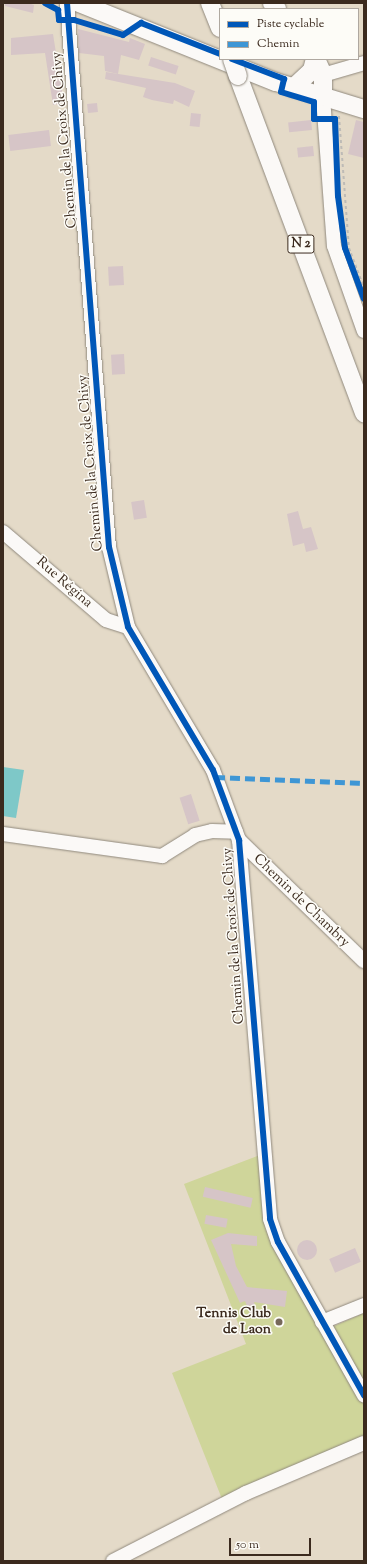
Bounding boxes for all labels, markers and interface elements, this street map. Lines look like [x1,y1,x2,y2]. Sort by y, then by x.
legend [219,8,359,60]
text: Piste cyclable [257,15,324,33]
text: Chemin [257,35,300,53]
street label: Chemin de la Croix de Chivy [49,51,81,229]
road number: N 2 [287,233,315,255]
street label: Chemin de la Croix de Chivy [75,374,107,552]
street label: Rue Régina [32,554,96,612]
street label: Chemin de la Croix de Chivy [219,847,249,1025]
street label: Chemin de Chambry [249,851,353,951]
place label: Tennis Club de Laon [196,1306,271,1338]
marker: Tennis Club de Laon [274,1317,284,1327]
scale bar [231,1530,313,1556]
text: 50 m [236,1536,259,1554]

